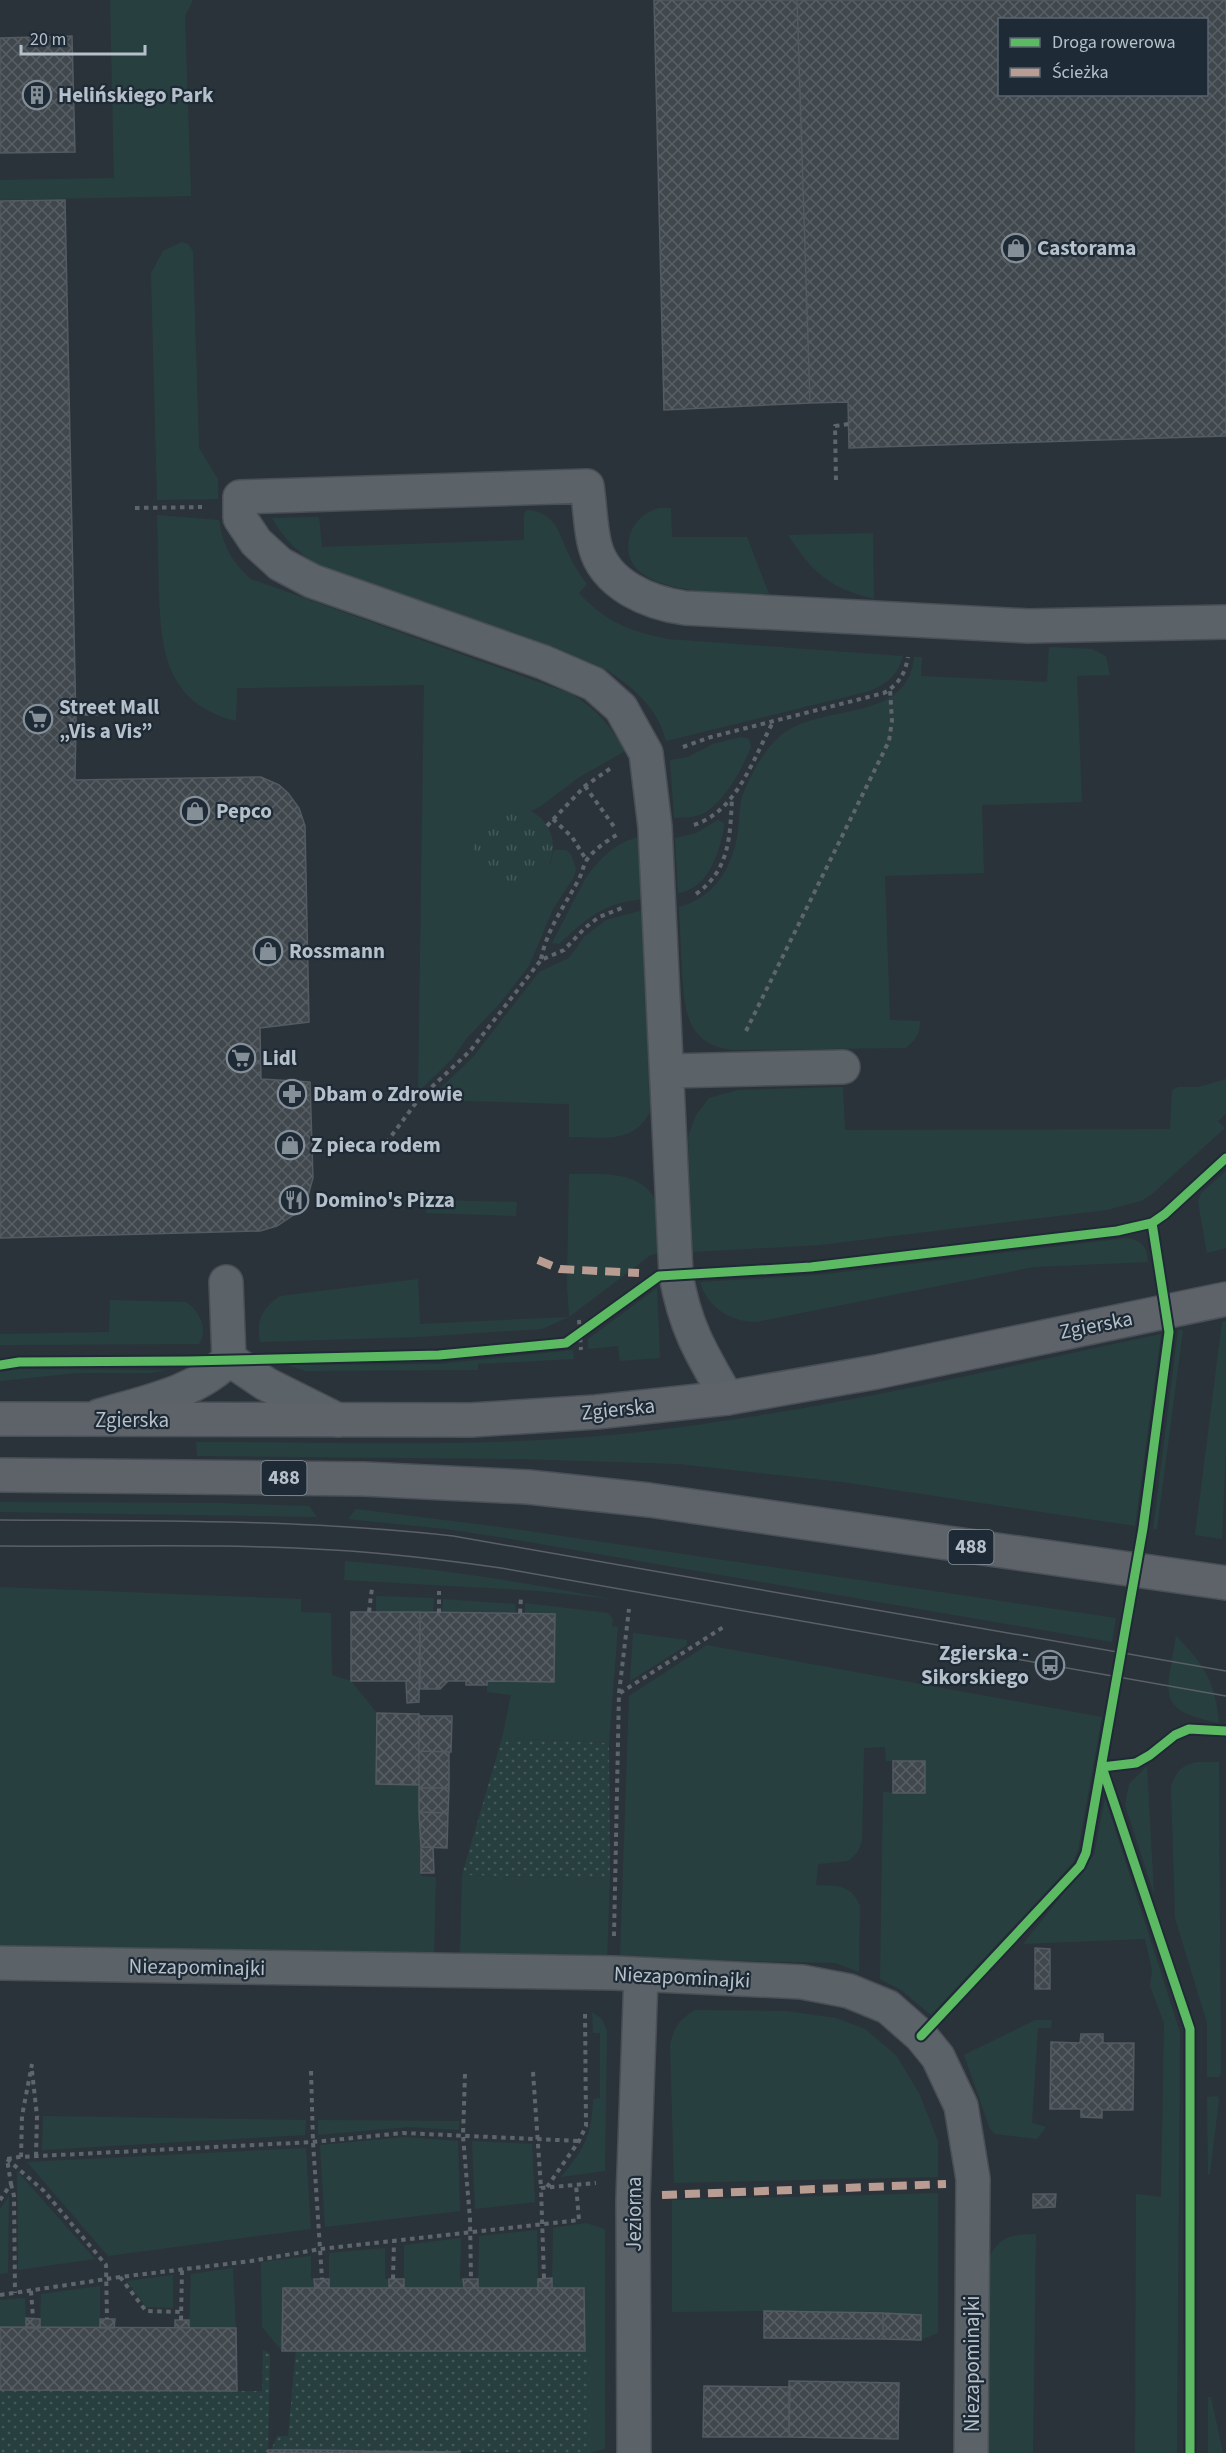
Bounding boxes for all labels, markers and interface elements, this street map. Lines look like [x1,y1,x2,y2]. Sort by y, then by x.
scale bar [21,18,146,56]
legend [998,18,1208,96]
text: 20 m [30,27,66,52]
text: Droga rowerowa [1052,30,1176,55]
text: Ścieżka [1052,60,1109,85]
building icon: Helińskiego Park [21,79,53,111]
place label: Helińskiego Park [58,80,214,110]
shop icon: Castorama [1000,232,1032,264]
place label: Castorama [1037,233,1136,263]
place label: Street Mall „Vis a Vis” [59,692,159,746]
supermarket icon: Street Mall „Vis a Vis” [22,703,54,735]
shop icon: Pepco [179,795,211,827]
place label: Pepco [216,796,272,826]
shop icon: Rossmann [252,935,284,967]
place label: Rossmann [289,936,385,966]
supermarket icon: Lidl [225,1042,257,1074]
place label: Lidl [262,1043,297,1073]
pharmacy icon: Dbam o Zdrowie [276,1078,308,1110]
place label: Dbam o Zdrowie [313,1079,463,1109]
shop icon: Z pieca rodem [274,1129,306,1161]
place label: Z pieca rodem [311,1130,441,1160]
restaurant icon: Domino's Pizza [278,1184,310,1216]
place label: Domino's Pizza [315,1185,455,1215]
street label: Zgierska [1057,1303,1135,1347]
street label: Zgierska [580,1390,656,1428]
street label: Zgierska [95,1405,169,1435]
road number: 488 [262,1461,306,1495]
road number: 488 [948,1530,994,1564]
place label: Zgierska - Sikorskiego [921,1638,1029,1692]
bus stop icon: Zgierska - Sikorskiego [1034,1649,1066,1681]
street label: Niezapominajki [128,1951,266,1983]
street label: Niezapominajki [613,1958,751,1996]
street label: Jeziorna [619,2176,649,2252]
street label: Niezapominajki [957,2296,987,2432]

